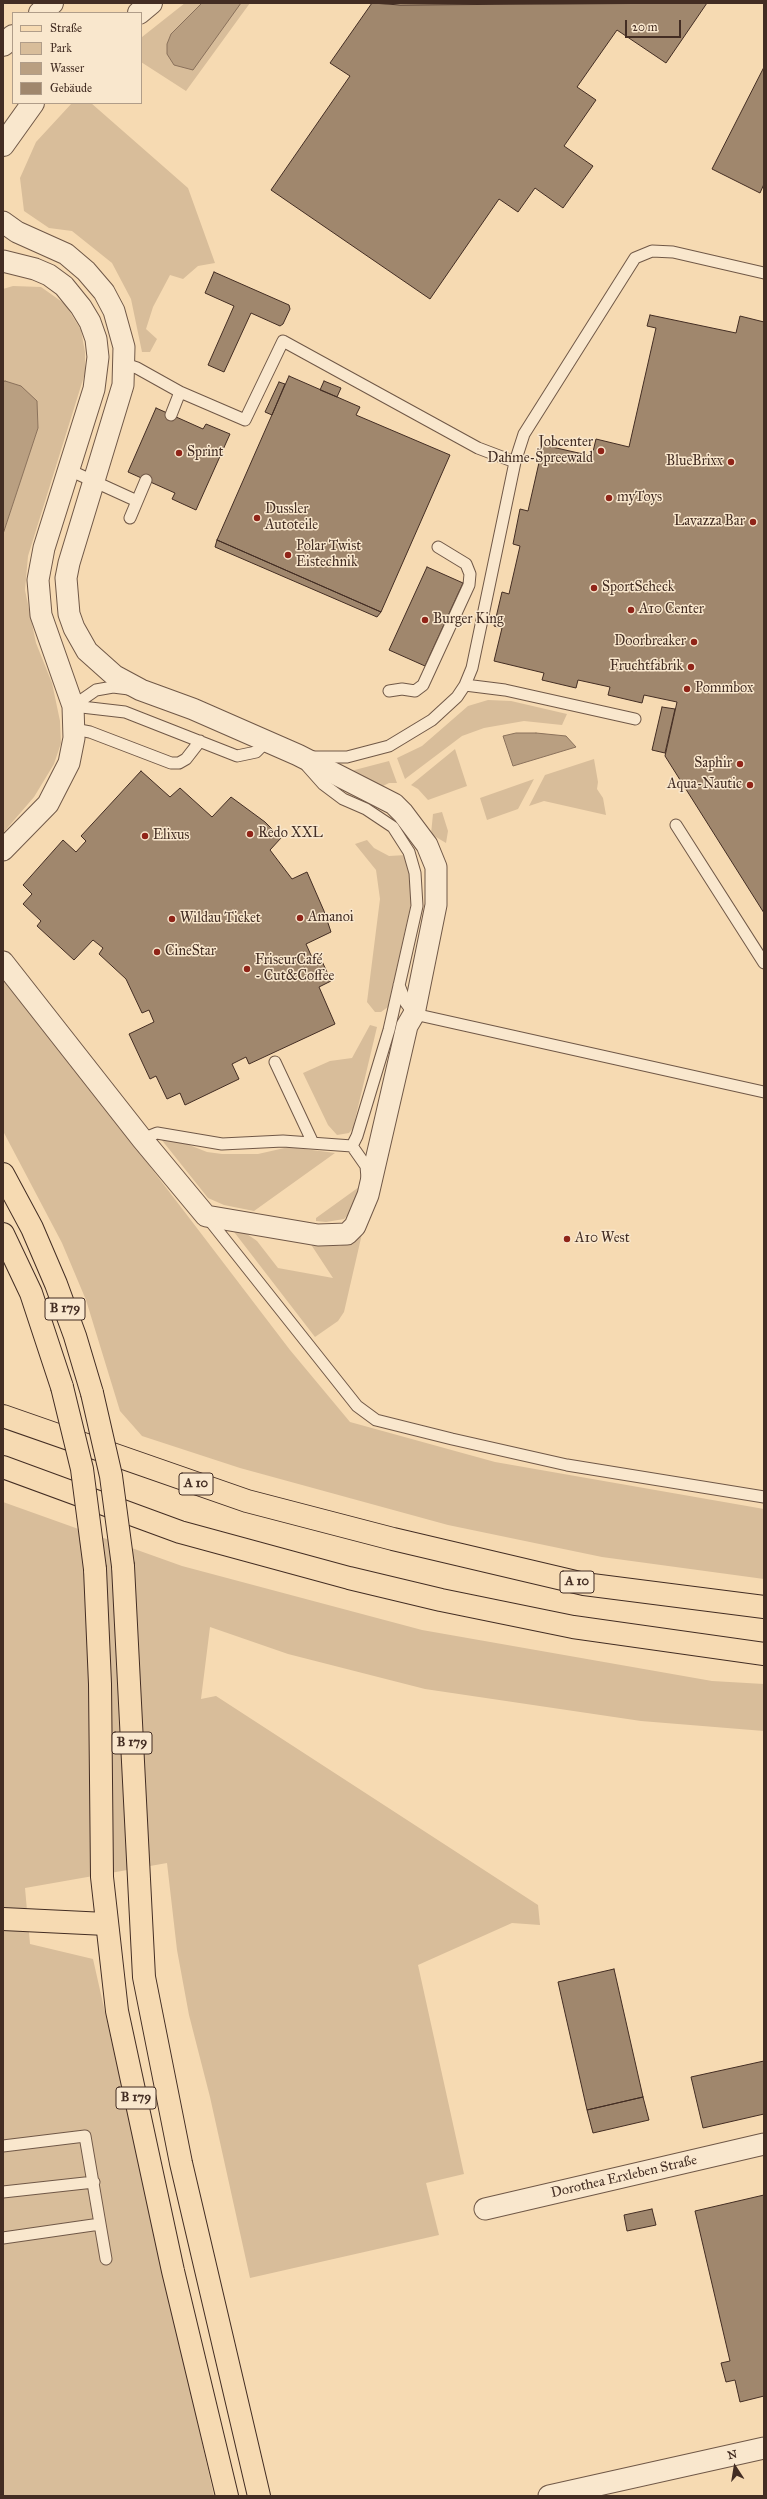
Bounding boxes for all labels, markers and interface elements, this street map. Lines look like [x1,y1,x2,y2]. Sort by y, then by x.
legend [12,12,142,104]
scale bar [627,12,683,38]
text: 20 m [632,20,658,34]
text: Straße [50,21,82,35]
text: Park [50,41,72,55]
text: Wasser [50,61,84,75]
text: Gebäude [50,81,92,95]
place label: Jobcenter Dahme-Spreewald [487,435,593,468]
place label: Sprint [187,445,224,461]
marker: Jobcenter Dahme-Spreewald [596,446,606,456]
marker: Sprint [174,448,184,458]
place label: BlueBrixx [666,454,723,470]
marker: BlueBrixx [726,457,736,467]
place label: myToys [617,490,662,506]
marker: myToys [604,493,614,503]
place label: Dussler Autoteile [265,502,318,534]
marker: Dussler Autoteile [252,513,262,523]
place label: Lavazza Bar [674,514,745,530]
marker: Lavazza Bar [748,517,758,527]
place label: Polar Twist Eistechnik [296,539,361,572]
marker: Polar Twist Eistechnik [283,550,293,560]
place label: SportScheck [602,580,674,596]
marker: SportScheck [589,583,599,593]
place label: A10 Center [639,602,704,618]
marker: A10 Center [626,605,636,615]
place label: Burger King [433,612,503,628]
marker: Burger King [420,615,430,625]
place label: Doorbreaker [614,634,686,650]
marker: Doorbreaker [689,637,699,647]
place label: Fruchtfabrik [610,659,683,675]
marker: Fruchtfabrik [686,662,696,672]
place label: Pommbox [695,681,753,697]
marker: Pommbox [682,684,692,694]
place label: Saphir [694,756,732,772]
marker: Saphir [735,759,745,769]
place label: Aqua-Nautic [667,777,742,793]
marker: Aqua-Nautic [745,780,755,790]
place label: Redo XXL [258,826,323,842]
place label: Elixus [153,828,189,844]
marker: Redo XXL [245,829,255,839]
marker: Elixus [140,831,150,841]
place label: Amanoi [308,910,354,926]
place label: Wildau Ticket [180,911,261,927]
marker: Amanoi [295,913,305,923]
marker: Wildau Ticket [167,914,177,924]
place label: CineStar [165,944,216,960]
marker: CineStar [152,947,162,957]
place label: FriseurCafé - Cut&Coffee [255,953,334,986]
marker: FriseurCafé - Cut&Coffee [242,964,252,974]
place label: A10 West [575,1231,630,1247]
marker: A10 West [562,1234,572,1244]
road number: B 179 [45,1298,85,1320]
road number: A 10 [179,1473,213,1495]
road number: A 10 [560,1571,594,1593]
road number: B 179 [112,1732,152,1754]
road number: B 179 [116,2087,156,2109]
street label: Dorothea Erxleben Straße [549,2152,699,2202]
north arrow [715,2447,755,2487]
text: N [726,2447,738,2462]

